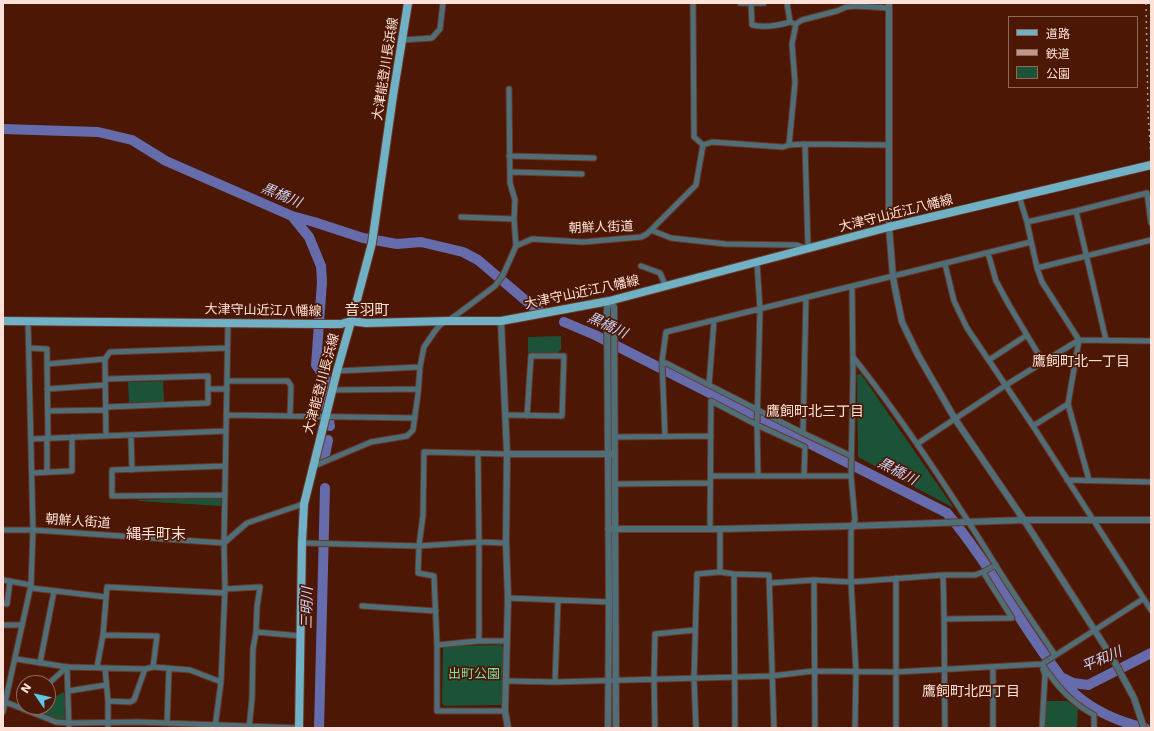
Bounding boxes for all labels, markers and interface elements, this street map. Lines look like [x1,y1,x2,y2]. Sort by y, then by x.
street label: 大津能登川長浜線 [370,16,402,122]
legend [1008,16,1138,88]
text: 道路 [1046,27,1070,41]
text: 鉄道 [1046,47,1070,61]
text: 公園 [1046,67,1070,81]
water label: 黒橋川 [258,180,304,212]
street label: 大津守山近江八幡線 [837,192,955,236]
street label: 朝鮮人街道 [568,219,634,237]
street label: 大津守山近江八幡線 [523,273,641,313]
street label: 大津守山近江八幡線 [204,302,322,320]
district label: 音羽町 [345,302,389,320]
water label: 黒橋川 [584,310,630,342]
street label: 大津能登川長浜線 [301,332,343,436]
district label: 鷹飼町北一丁目 [1032,354,1130,370]
district label: 鷹飼町北三丁目 [766,404,864,420]
water label: 黒橋川 [874,455,920,489]
street label: 朝鮮人街道 [45,512,111,532]
district label: 縄手町末 [126,526,186,544]
water label: 三明川 [299,587,317,629]
water label: 平和川 [1079,644,1125,676]
park label: 出町公園 [448,667,500,683]
north arrow [16,675,56,715]
text: N [18,681,34,696]
district label: 鷹飼町北四丁目 [922,684,1020,700]

